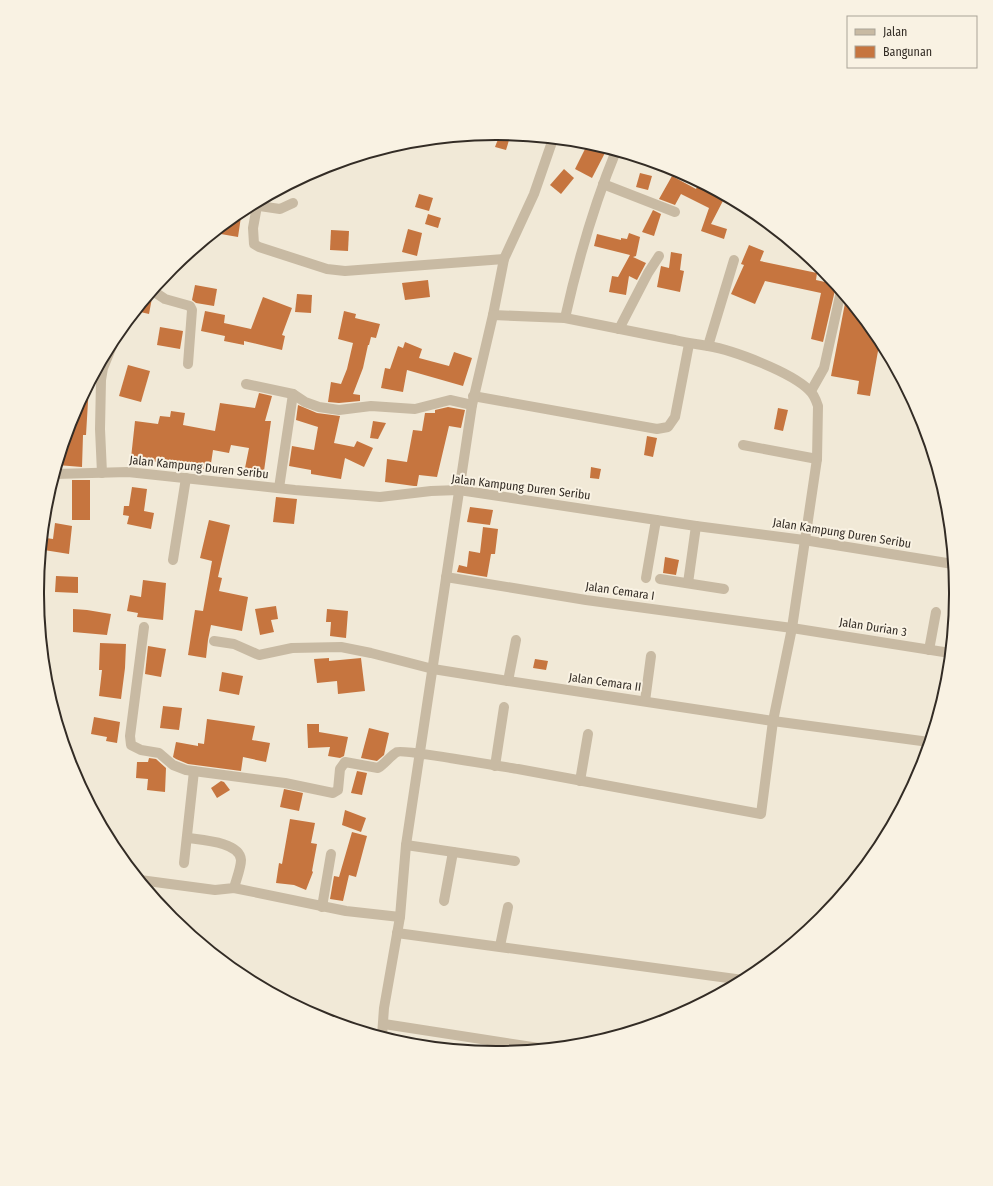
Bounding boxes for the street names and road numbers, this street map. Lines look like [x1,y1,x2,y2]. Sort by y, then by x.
street label: Jalan Kampung Duren Seribu [129,453,269,481]
street label: Jalan Kampung Duren Seribu [451,472,591,502]
street label: Jalan Kampung Duren Seribu [772,515,912,551]
street label: Jalan Cemara I [584,579,656,603]
street label: Jalan Durian 3 [838,615,908,639]
street label: Jalan Cemara II [568,670,642,694]

